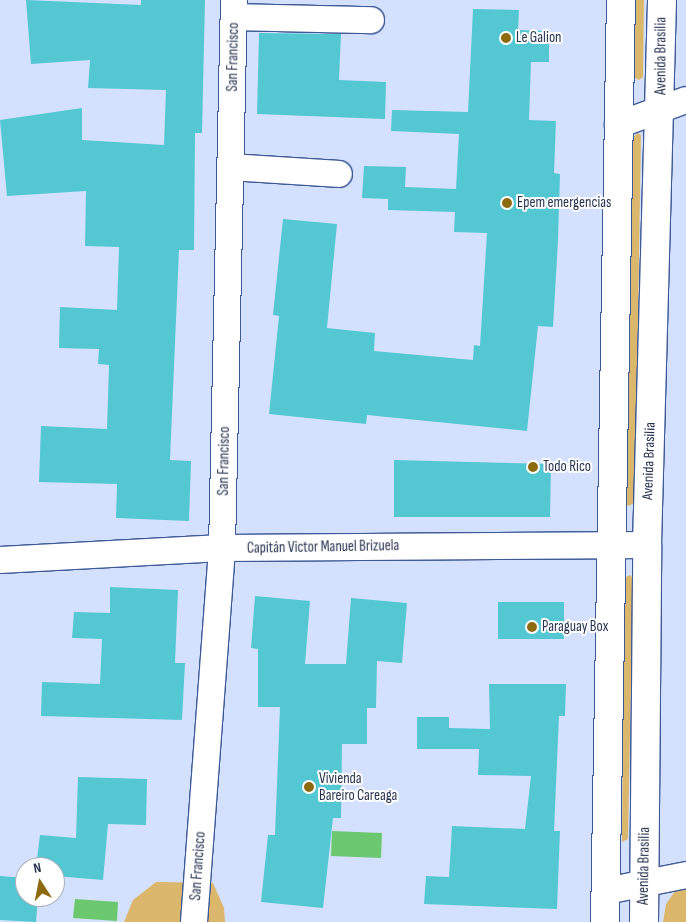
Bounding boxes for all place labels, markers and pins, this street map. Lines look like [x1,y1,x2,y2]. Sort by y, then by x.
place label: Le Galion [516,29,562,47]
marker: Le Galion [500,32,512,44]
place label: Epem emergencias [517,194,611,212]
marker: Epem emergencias [501,197,513,209]
place label: Todo Rico [543,458,591,476]
marker: Todo Rico [527,461,539,473]
place label: Paraguay Box [542,618,608,636]
marker: Paraguay Box [526,621,538,633]
place label: Vivienda Bareiro Careaga [319,769,397,804]
marker: Vivienda Bareiro Careaga [303,781,315,793]

